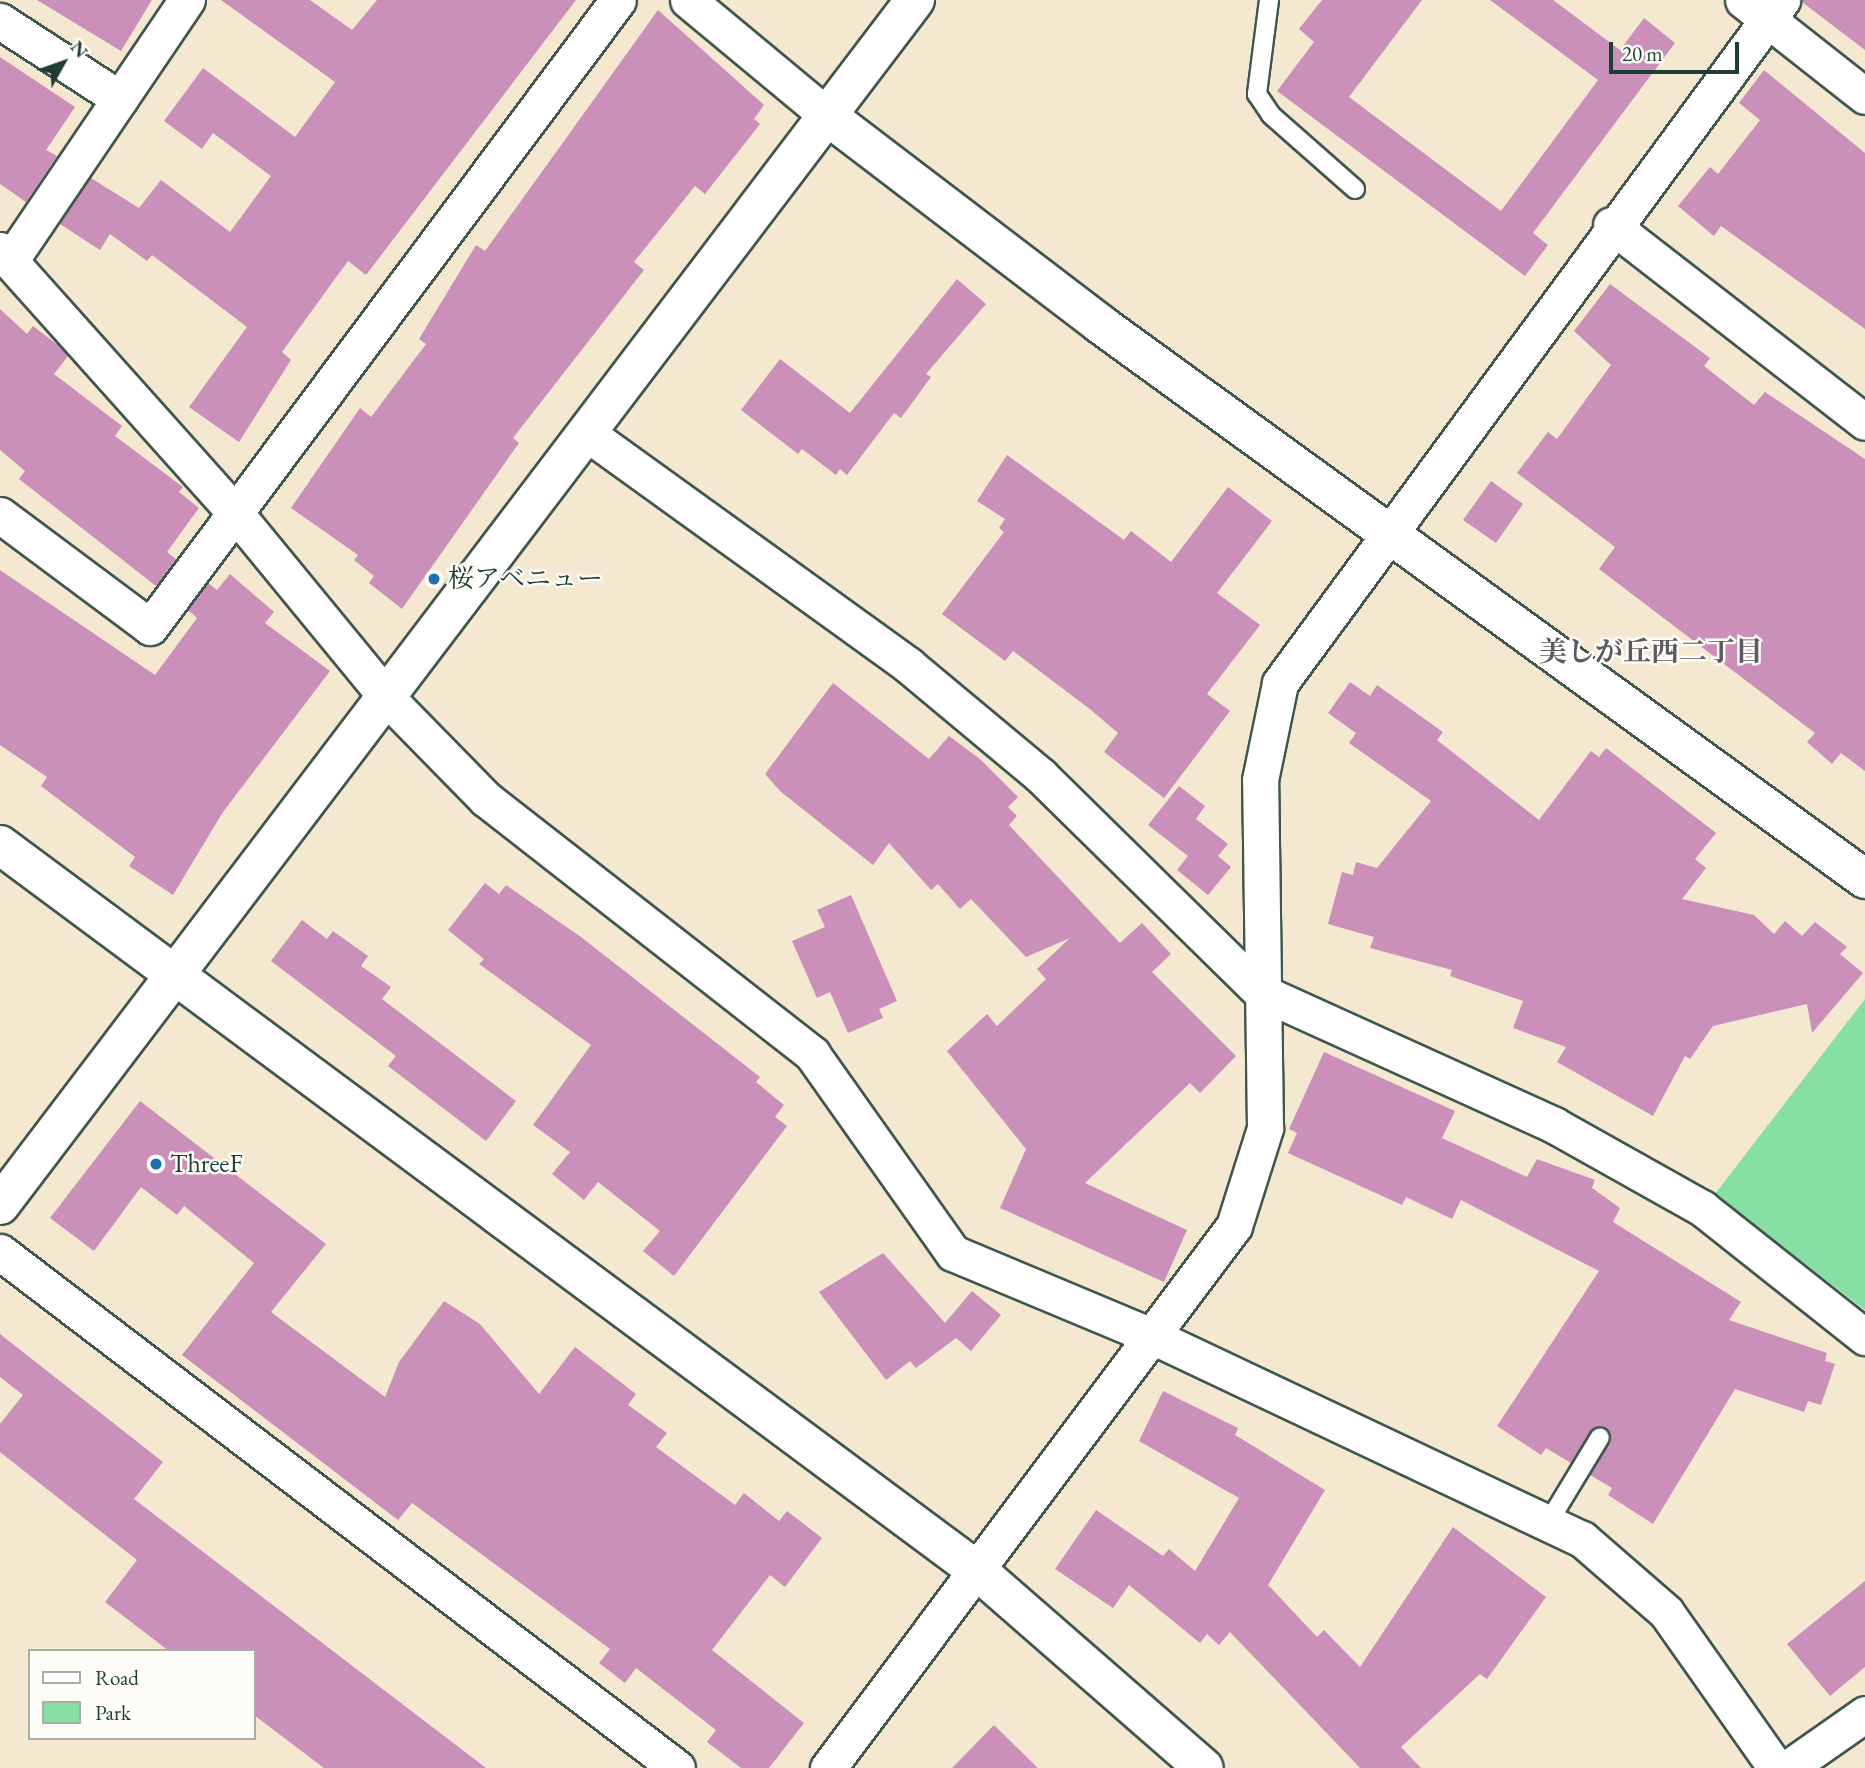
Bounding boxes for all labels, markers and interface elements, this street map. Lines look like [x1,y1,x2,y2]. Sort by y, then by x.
north arrow [28,28,98,98]
scale bar [1613,28,1742,72]
text: N [65,35,94,63]
text: 20 m [1622,40,1663,67]
place label: 桜アベニュー [448,563,604,595]
marker: 桜アベニュー [426,571,442,587]
district label: 美しが丘西二丁目 [1539,634,1763,668]
place label: ThreeF [170,1148,243,1180]
marker: ThreeF [148,1156,164,1172]
legend [28,1649,256,1740]
text: Road [95,1664,139,1691]
text: Park [95,1699,131,1726]

